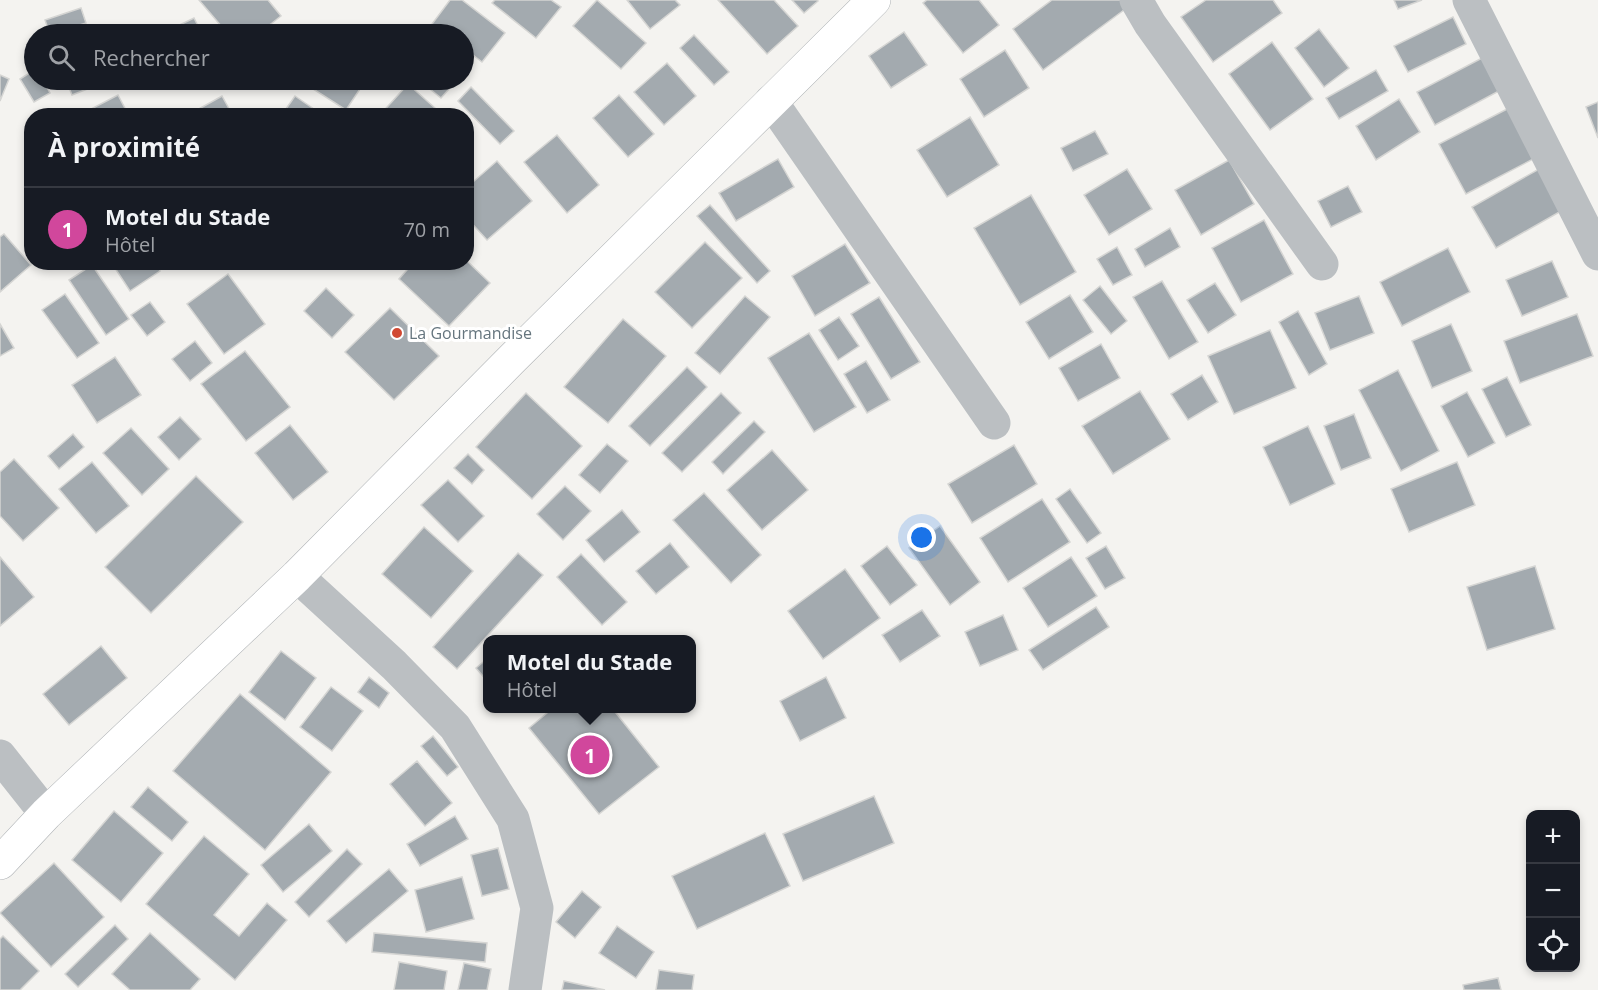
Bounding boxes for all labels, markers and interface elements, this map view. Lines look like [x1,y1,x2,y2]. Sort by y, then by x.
search box [24,24,474,90]
icon: search [45,41,78,74]
text: Rechercher [93,42,210,72]
text: À proximité [48,129,200,165]
text: Motel du Stade [105,201,270,231]
text: 1 [62,216,73,243]
text: 70 m [403,216,450,243]
text: Hôtel [105,231,155,258]
place label: La Gourmandise [409,322,532,344]
marker: La Gourmandise [390,326,404,340]
your location [907,523,936,552]
popup [483,635,696,713]
text: Motel du Stade [507,646,672,676]
text: Hôtel [507,676,557,703]
pin: 1 [570,732,610,777]
map controls [1526,810,1580,972]
button: + [1526,810,1580,864]
button: − [1526,864,1580,918]
button: locate [1526,918,1580,972]

